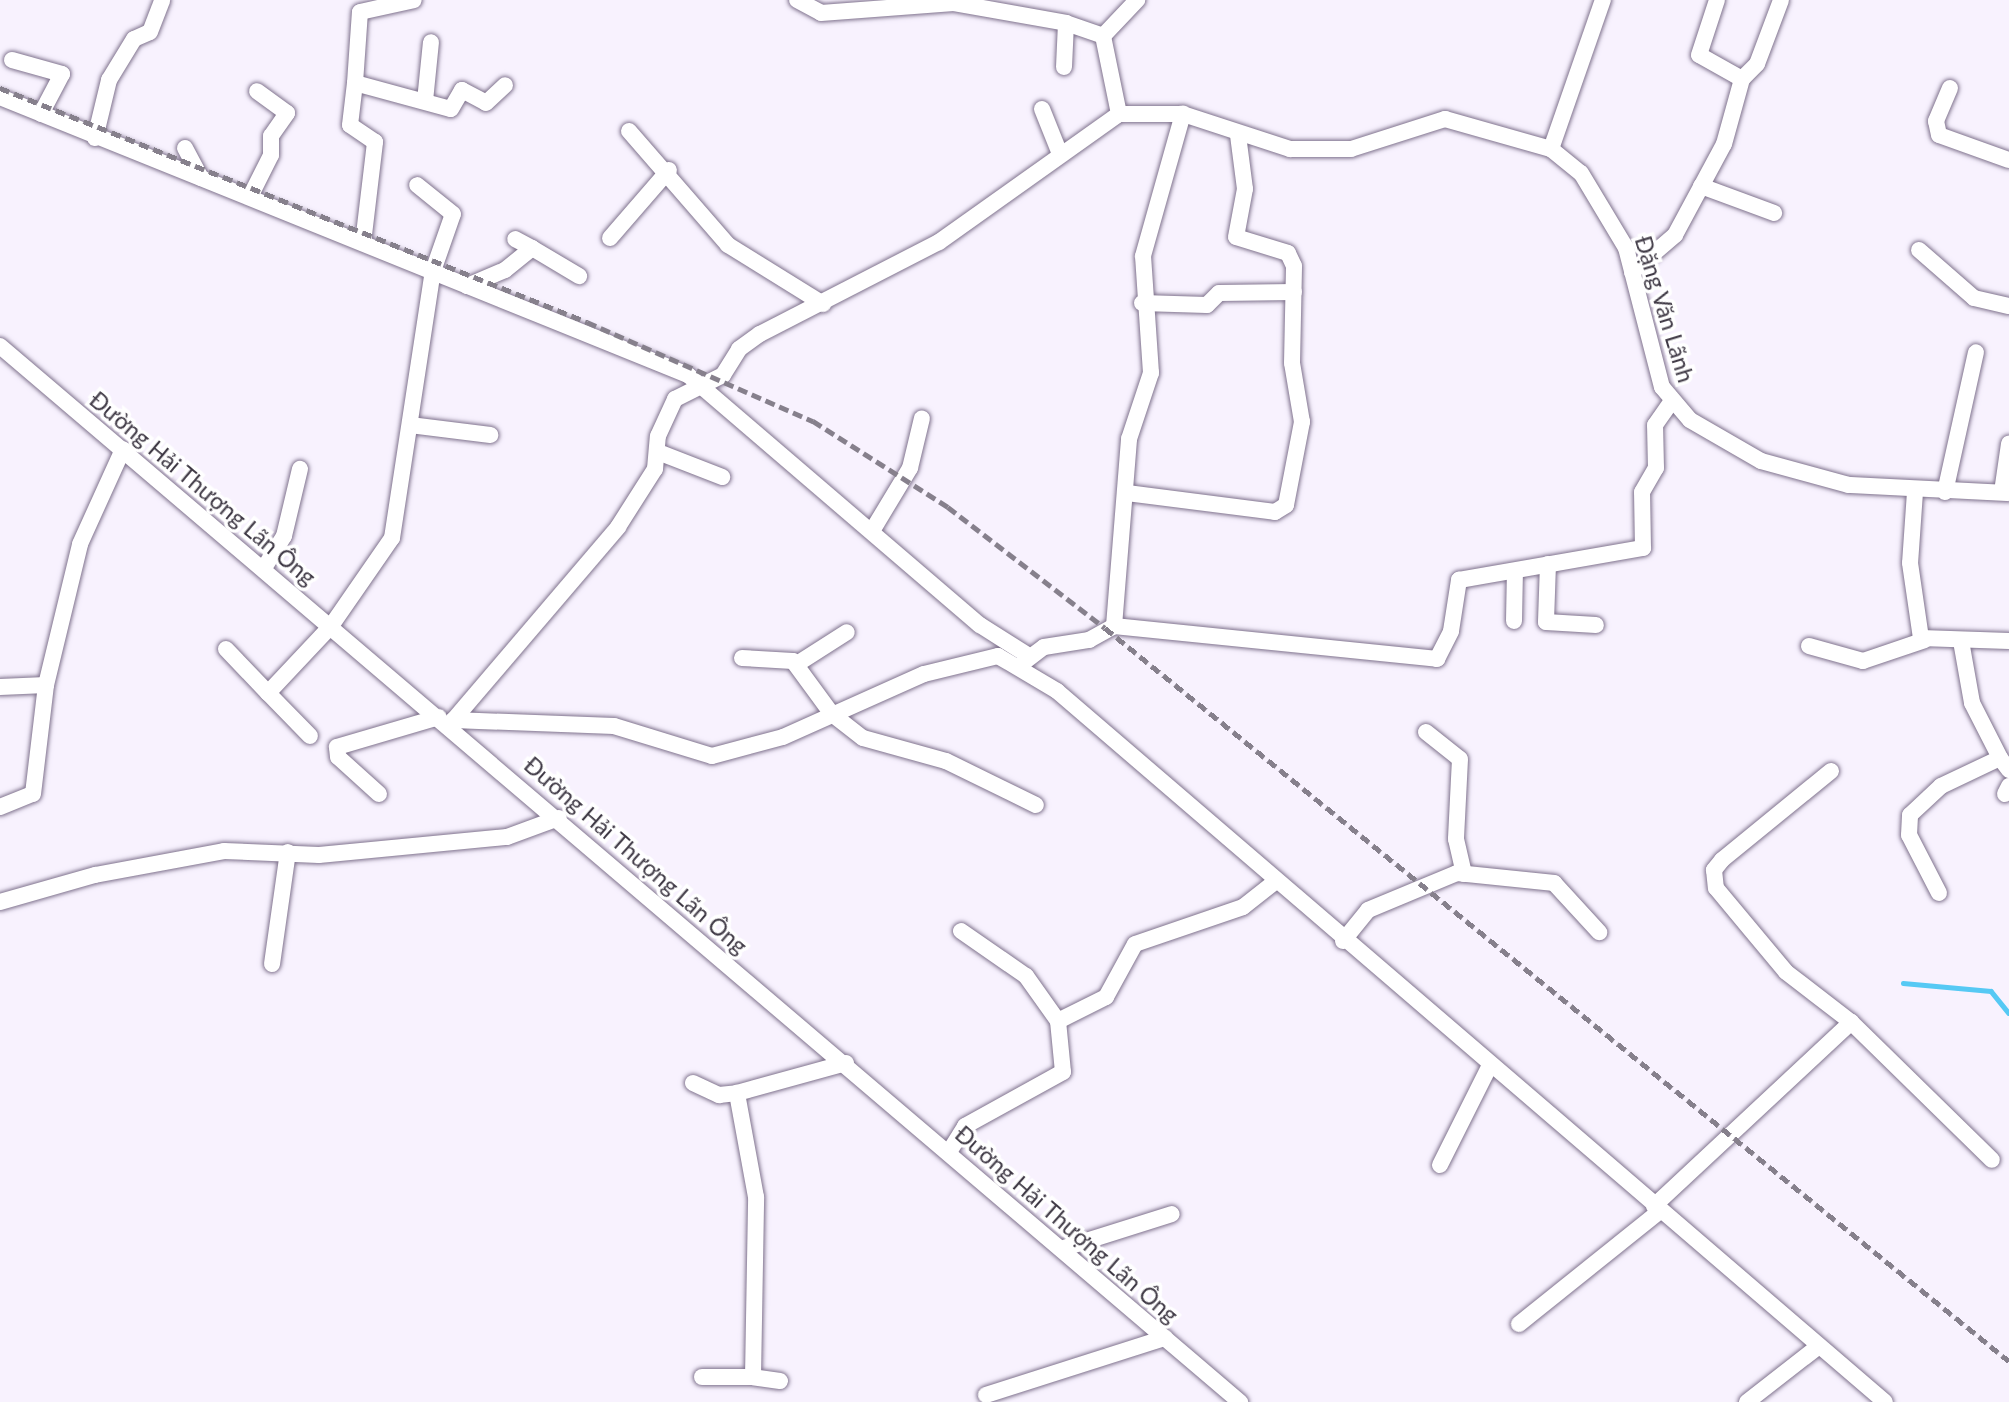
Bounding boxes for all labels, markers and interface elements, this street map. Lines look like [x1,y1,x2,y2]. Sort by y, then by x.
street label: Đặng Văn Lãnh [1629,232,1701,386]
street label: Đường Hải Thượng Lãn Ông [84,385,322,591]
street label: Đường Hải Thượng Lãn Ông [519,750,753,960]
street label: Đường Hải Thượng Lãn Ông [950,1119,1184,1329]

